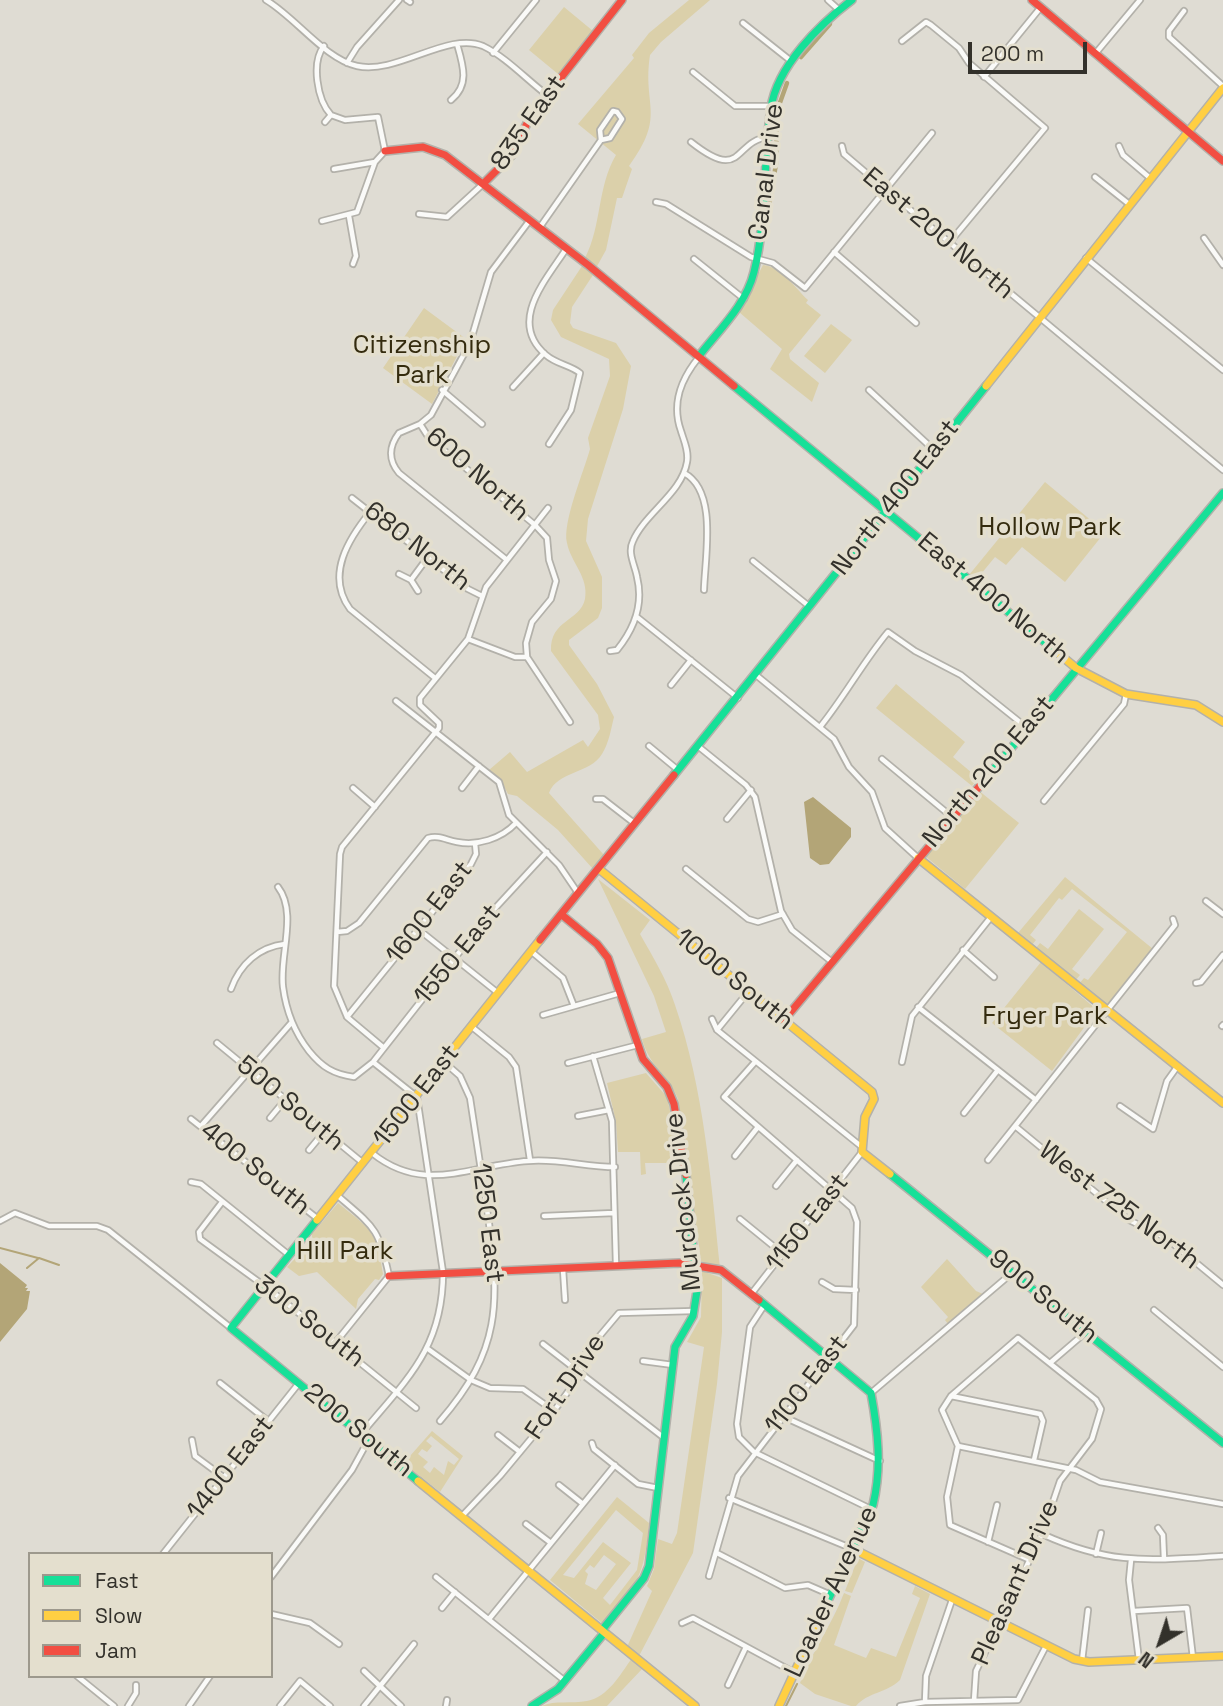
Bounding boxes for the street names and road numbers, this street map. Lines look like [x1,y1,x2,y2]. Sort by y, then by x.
street label: 835 East [485,69,573,177]
street label: Canal Drive [743,102,791,242]
street label: East 200 North [856,162,1020,306]
street label: North 400 East [826,414,966,582]
street label: 600 North [419,422,535,528]
street label: 680 North [358,496,476,598]
street label: East 400 North [911,526,1075,672]
street label: North 200 East [917,690,1061,854]
street label: 1600 East [380,855,480,971]
street label: 1550 East [408,898,508,1012]
street label: 1000 South [668,923,800,1037]
street label: 1500 East [367,1039,467,1153]
street label: 500 South [230,1050,350,1158]
street label: Murdock Drive [659,1111,709,1293]
street label: 400 South [194,1115,316,1223]
street label: West 725 North [1032,1135,1206,1277]
street label: 1250 East [464,1161,510,1285]
street label: 1150 East [760,1168,856,1278]
street label: 900 South [982,1243,1104,1351]
street label: 300 South [248,1269,370,1375]
street label: Fort Drive [519,1328,613,1446]
street label: 1100 East [759,1329,855,1441]
street label: 200 South [297,1377,419,1485]
street label: 1400 East [181,1410,281,1526]
street label: Pleasant Drive [966,1496,1066,1670]
street label: Loader Avenue [779,1501,885,1683]

